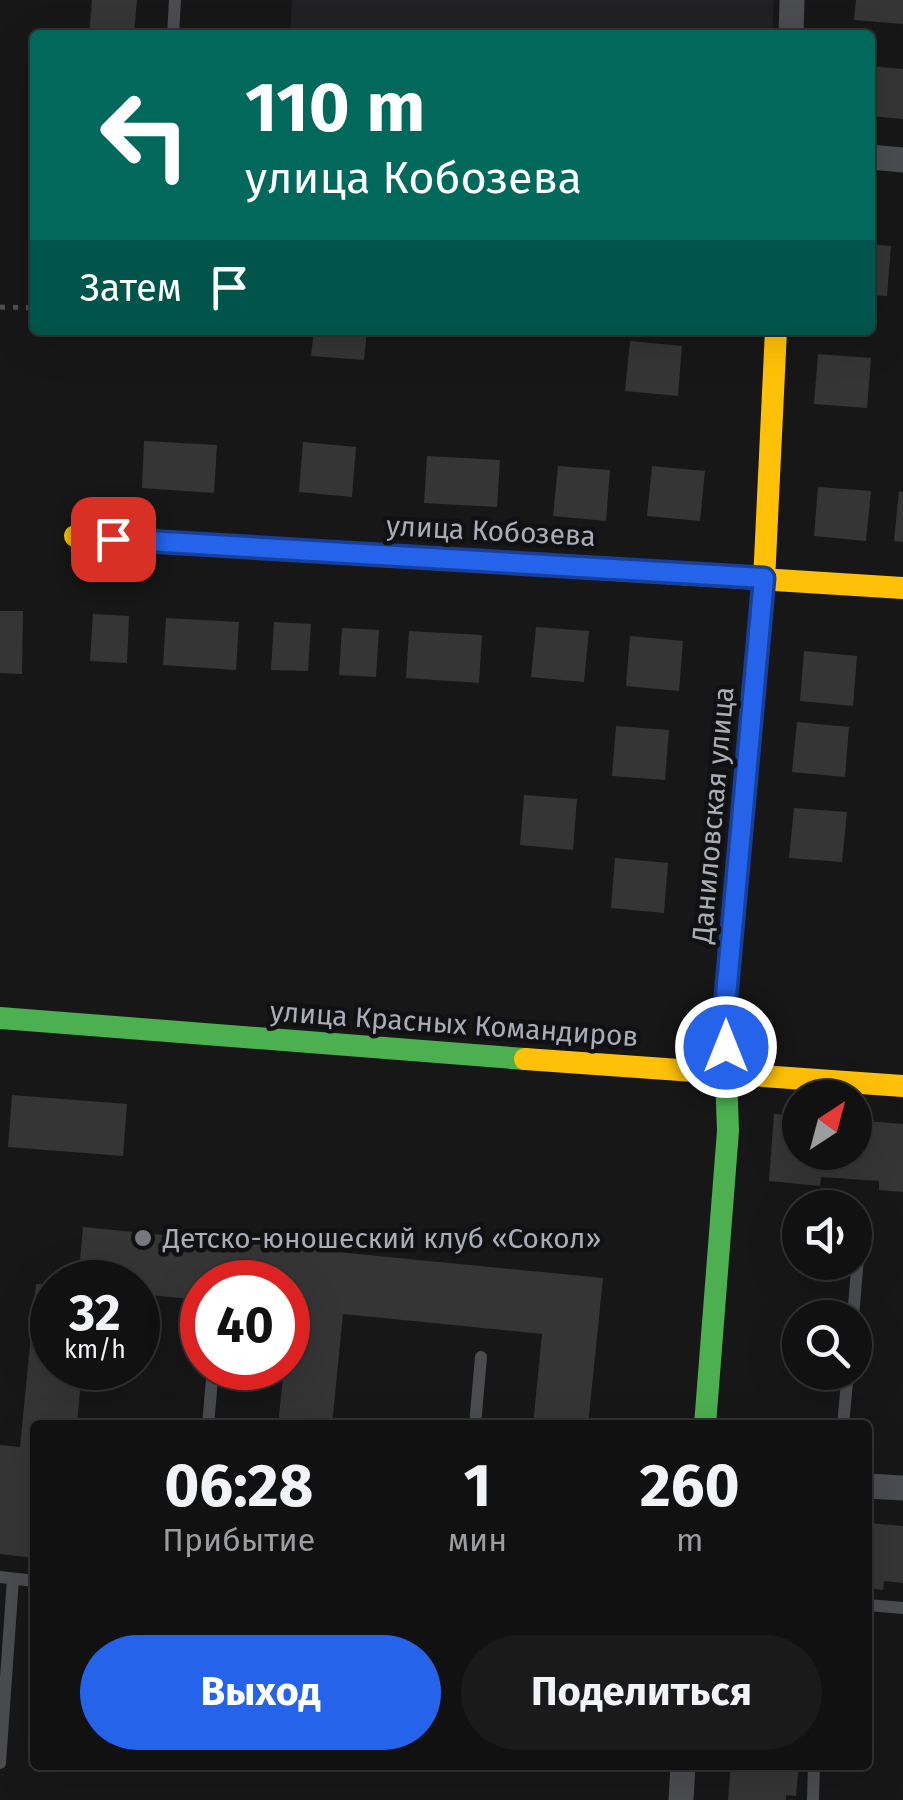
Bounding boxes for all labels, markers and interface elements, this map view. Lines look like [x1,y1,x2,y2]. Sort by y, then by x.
text: 110 m [245,66,425,150]
icon: left [80,70,210,200]
text: улица Кобозева [245,151,582,205]
icon: arrive [202,260,257,315]
text: Затем [80,265,182,311]
pin [71,497,156,582]
street label: улица Кобозева [385,509,597,553]
icon: arrive [86,512,141,567]
street label: Даниловская улица [685,685,741,946]
street label: улица Красных Командиров [269,995,639,1053]
position arrow [674,995,778,1099]
north arrow [782,1080,872,1170]
map controls [782,1080,872,1390]
button: sound [782,1190,872,1280]
place label: Детско-юношеский клуб «Сокол» [162,1222,601,1255]
marker: Детско-юношеский клуб «Сокол» [132,1227,154,1249]
speed limit sign: 40 [180,1260,310,1390]
text: 32 [69,1283,121,1343]
button: search [782,1300,872,1390]
text: km/h [64,1335,126,1365]
text: 06:28 [164,1450,313,1522]
text: 1 [464,1450,491,1522]
text: 260 [640,1450,740,1522]
text: Прибытие [162,1521,315,1559]
text: мин [448,1521,507,1559]
text: m [676,1521,703,1559]
button: Выход [80,1635,441,1750]
button: Поделиться [461,1635,822,1750]

